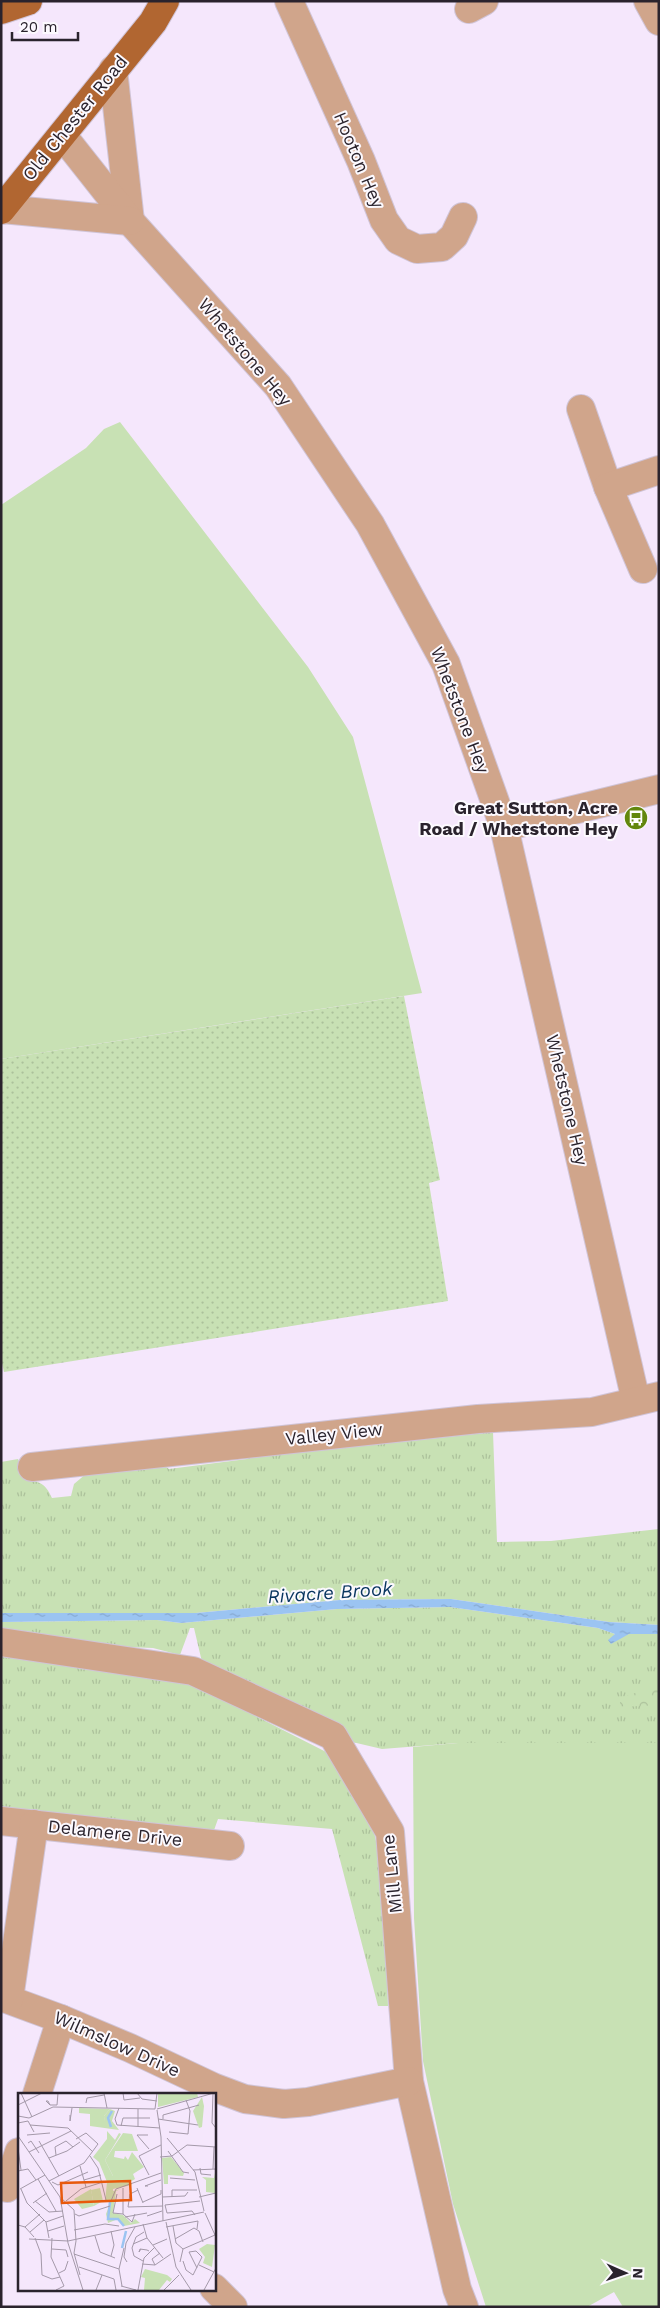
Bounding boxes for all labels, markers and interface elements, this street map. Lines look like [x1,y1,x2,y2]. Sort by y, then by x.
scale bar [12,10,79,42]
text: 20 m [20,18,58,36]
street label: Old Chester Road [18,51,131,184]
street label: Hooton Hey [330,109,389,212]
street label: Whetstone Hey [194,294,297,410]
street label: Whetstone Hey [427,644,495,777]
place label: Great Sutton, Acre Road / Whetstone Hey [419,797,619,839]
bus stop icon: Great Sutton, Acre Road / Whetstone Hey [623,805,649,831]
street label: Whetstone Hey [542,1032,593,1168]
street label: Valley View [284,1418,384,1449]
water label: Rivacre Brook [267,1577,394,1608]
street label: Delamere Drive [47,1815,183,1850]
street label: Mill Lane [377,1834,406,1915]
street label: Wilmslow Drive [51,2006,184,2081]
inset map [18,2093,215,2290]
north arrow [600,2248,650,2298]
text: N [630,2268,646,2279]

